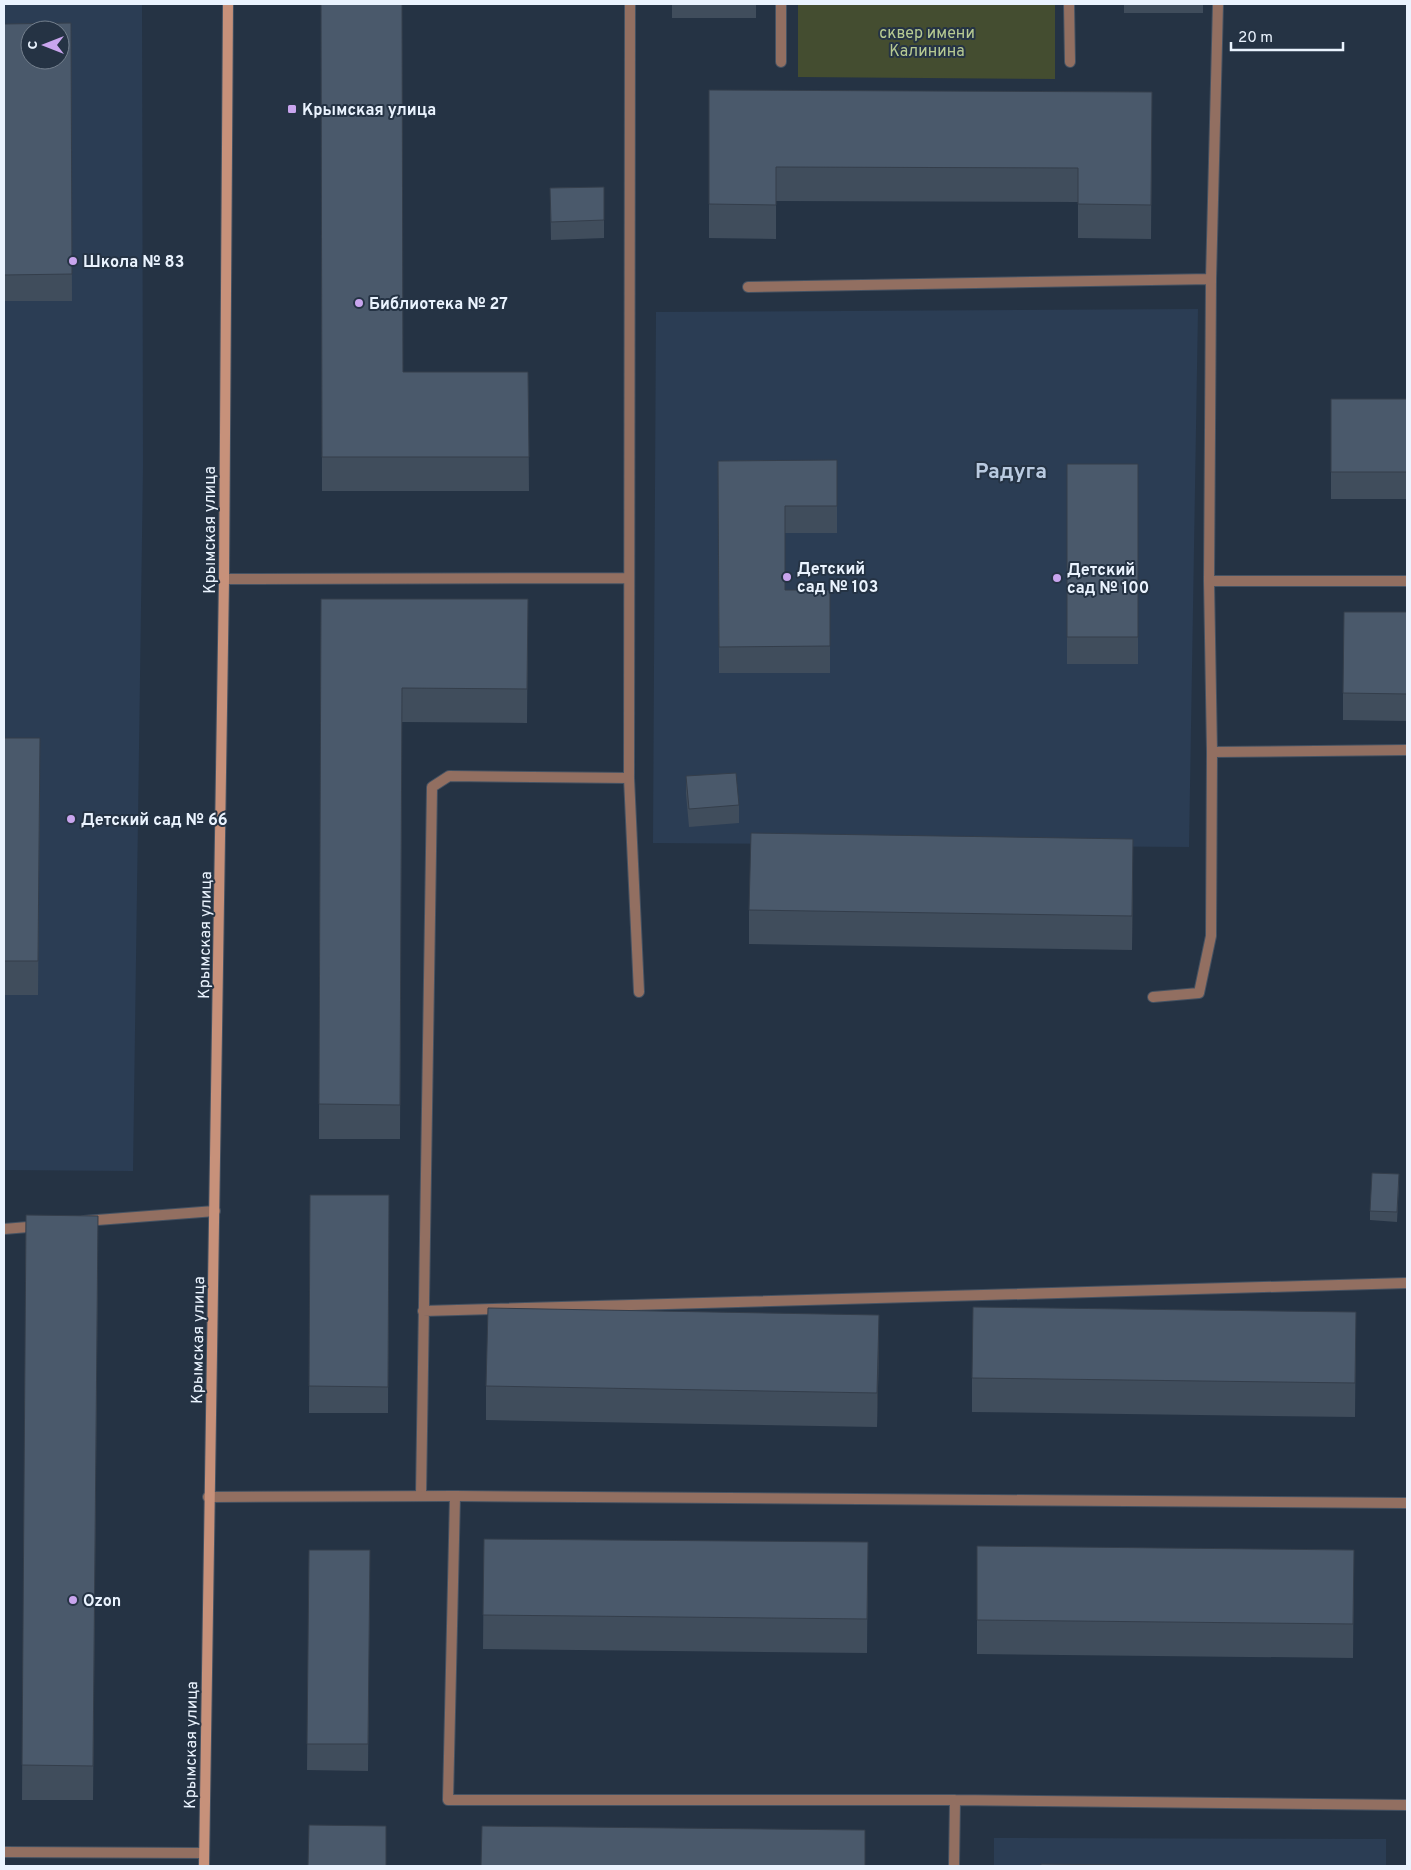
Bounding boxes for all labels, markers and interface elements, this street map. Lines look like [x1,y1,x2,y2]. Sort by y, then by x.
north arrow [20,20,70,70]
scale bar [1231,20,1344,52]
park label: сквер имени Калинина [879,24,975,62]
text: 20 m [1238,29,1273,48]
text: С [25,40,42,49]
place label: Крымская улица [302,101,436,121]
marker: Крымская улица [286,103,298,115]
place label: Школа № 83 [83,253,184,273]
marker: Школа № 83 [67,255,79,267]
place label: Библиотека № 27 [369,295,508,315]
marker: Библиотека № 27 [353,297,365,309]
district label: Радуга [975,459,1047,486]
street label: Крымская улица [201,466,221,594]
place label: Детский сад № 103 [797,560,878,598]
place label: Детский сад № 100 [1067,561,1149,599]
marker: Детский сад № 103 [781,571,793,583]
marker: Детский сад № 100 [1051,572,1063,584]
place label: Детский сад № 66 [81,811,228,831]
marker: Детский сад № 66 [65,813,77,825]
street label: Крымская улица [195,871,217,999]
street label: Крымская улица [188,1276,210,1404]
place label: Ozon [83,1592,121,1612]
marker: Ozon [67,1594,79,1606]
street label: Крымская улица [181,1681,203,1809]

